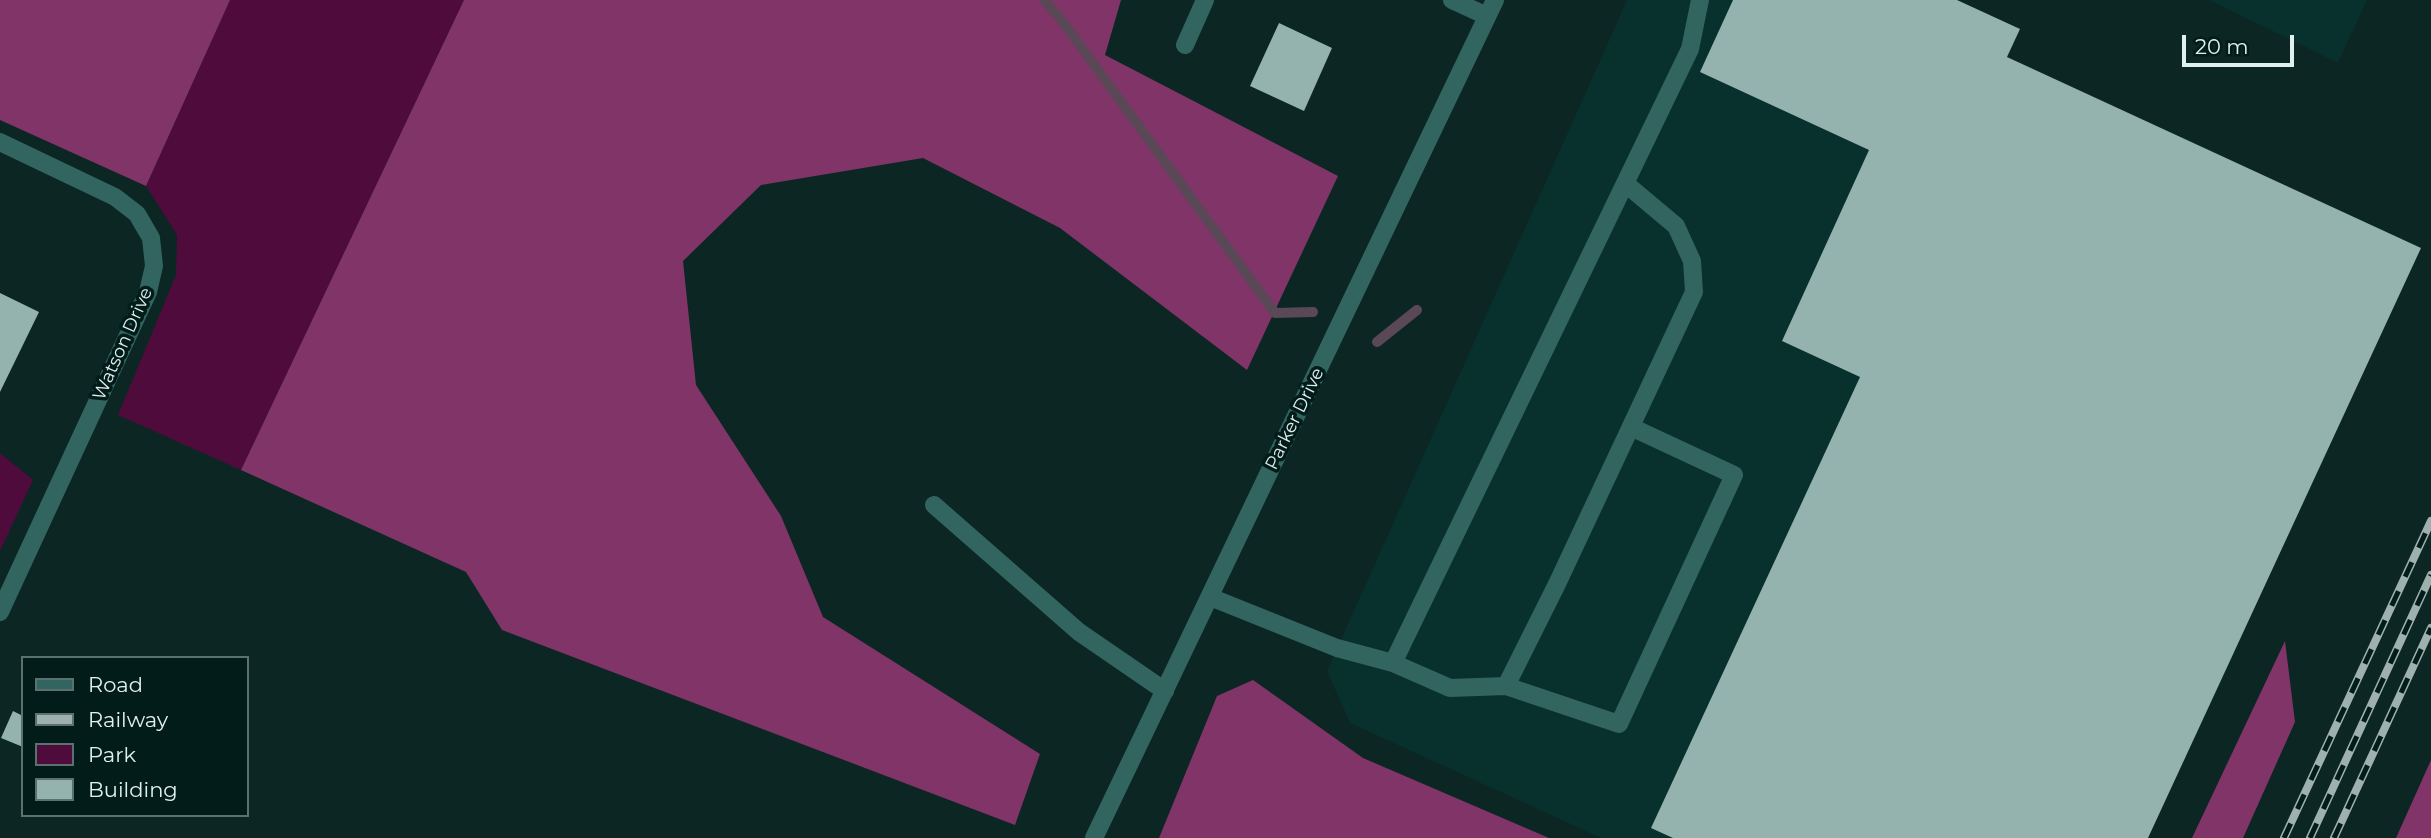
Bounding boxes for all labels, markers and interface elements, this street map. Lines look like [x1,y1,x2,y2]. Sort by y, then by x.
scale bar [2186,21,2298,65]
text: 20 m [2195,34,2249,59]
street label: Watson Drive [89,284,157,404]
street label: Parker Drive [1261,365,1329,473]
legend [21,656,248,817]
text: Road [88,672,143,697]
text: Railway [88,707,168,732]
text: Park [88,742,136,767]
text: Building [88,777,178,802]

